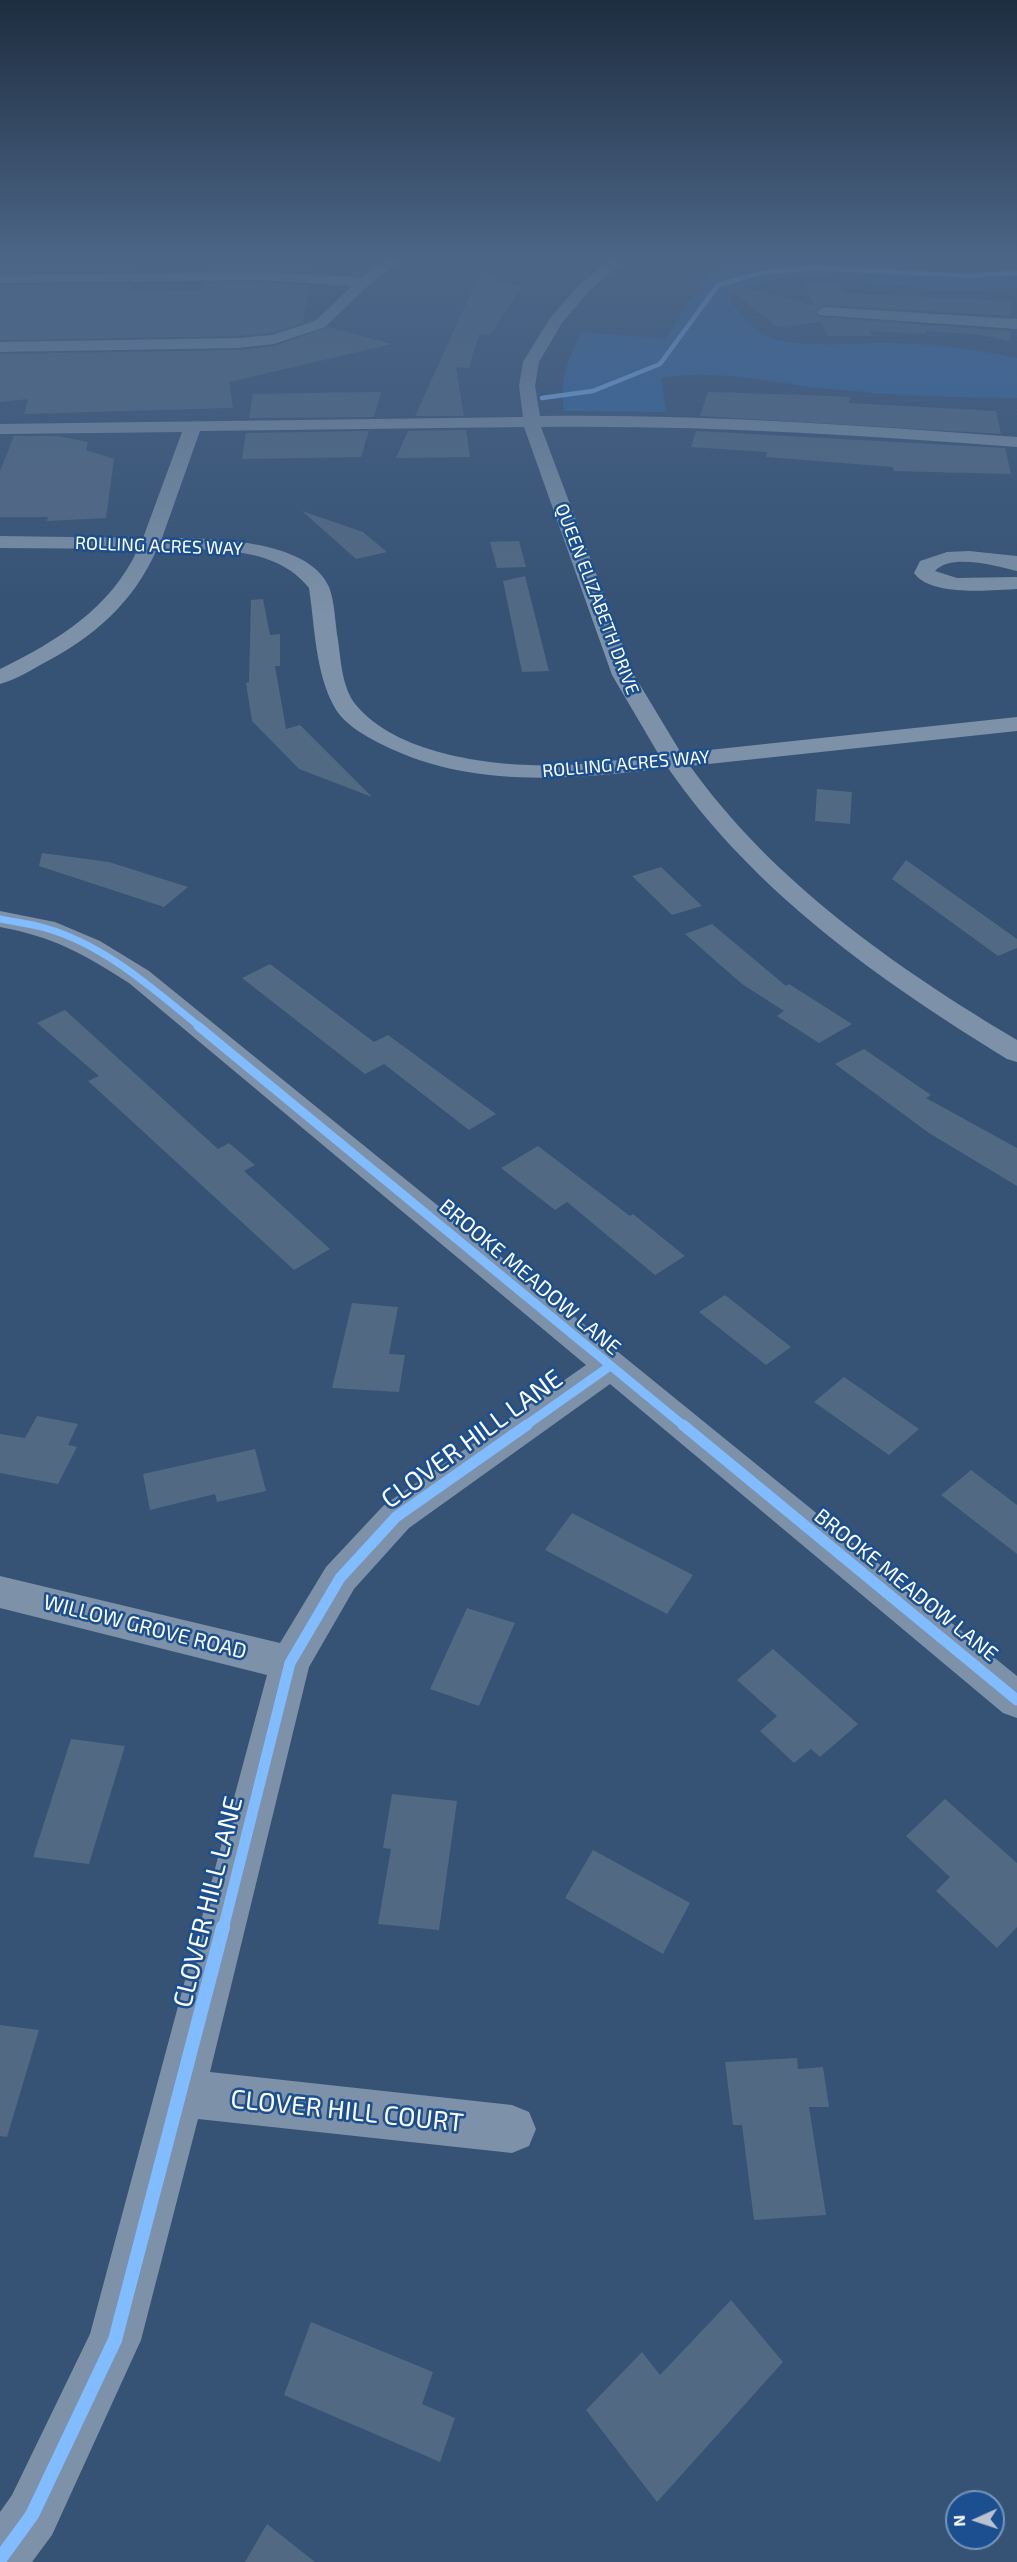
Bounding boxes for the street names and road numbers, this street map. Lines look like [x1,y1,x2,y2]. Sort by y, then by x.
street label: QUEEN ELIZABETH DRIVE [551,500,643,698]
street label: ROLLING ACRES WAY [75,532,243,560]
street label: ROLLING ACRES WAY [541,746,711,782]
street label: BROOKE MEADOW LANE [434,1194,626,1360]
street label: CLOVER HILL LANE [375,1363,569,1515]
street label: BROOKE MEADOW LANE [809,1503,1003,1667]
street label: WILLOW GROVE ROAD [41,1590,249,1664]
street label: CLOVER HILL LANE [167,1793,249,2011]
street label: CLOVER HILL COURT [229,2083,465,2139]

